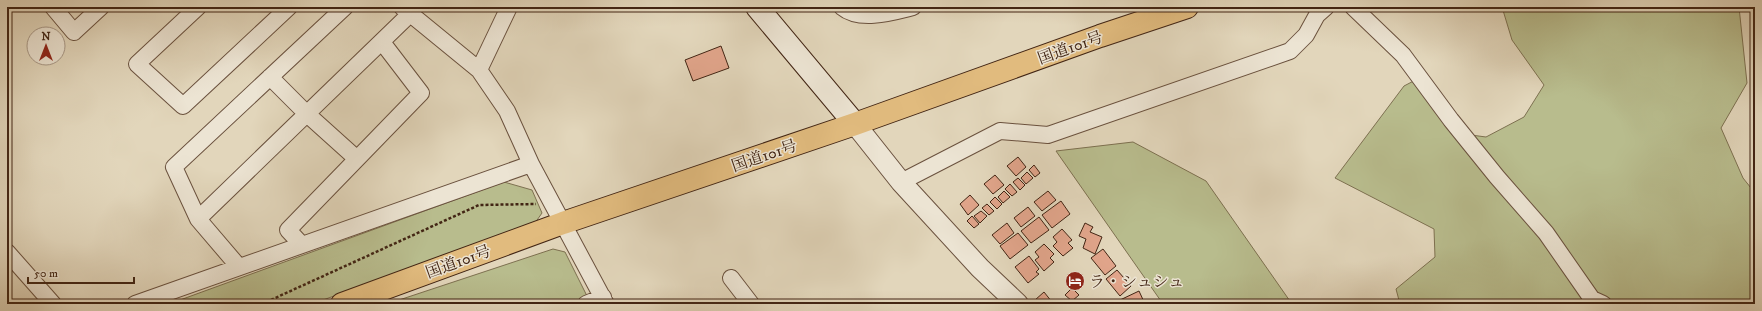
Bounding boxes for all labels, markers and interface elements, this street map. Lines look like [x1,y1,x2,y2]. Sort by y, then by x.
north arrow [26,26,66,66]
street label: 国道101号 [1035,27,1106,69]
text: N [41,30,51,44]
street label: 国道101号 [729,135,800,177]
street label: 国道101号 [423,241,494,283]
scale bar [28,259,134,285]
text: 50 m [34,266,58,281]
hotel icon: ラ・シュシュ [1064,270,1086,292]
place label: ラ・シュシュ [1089,272,1184,292]

